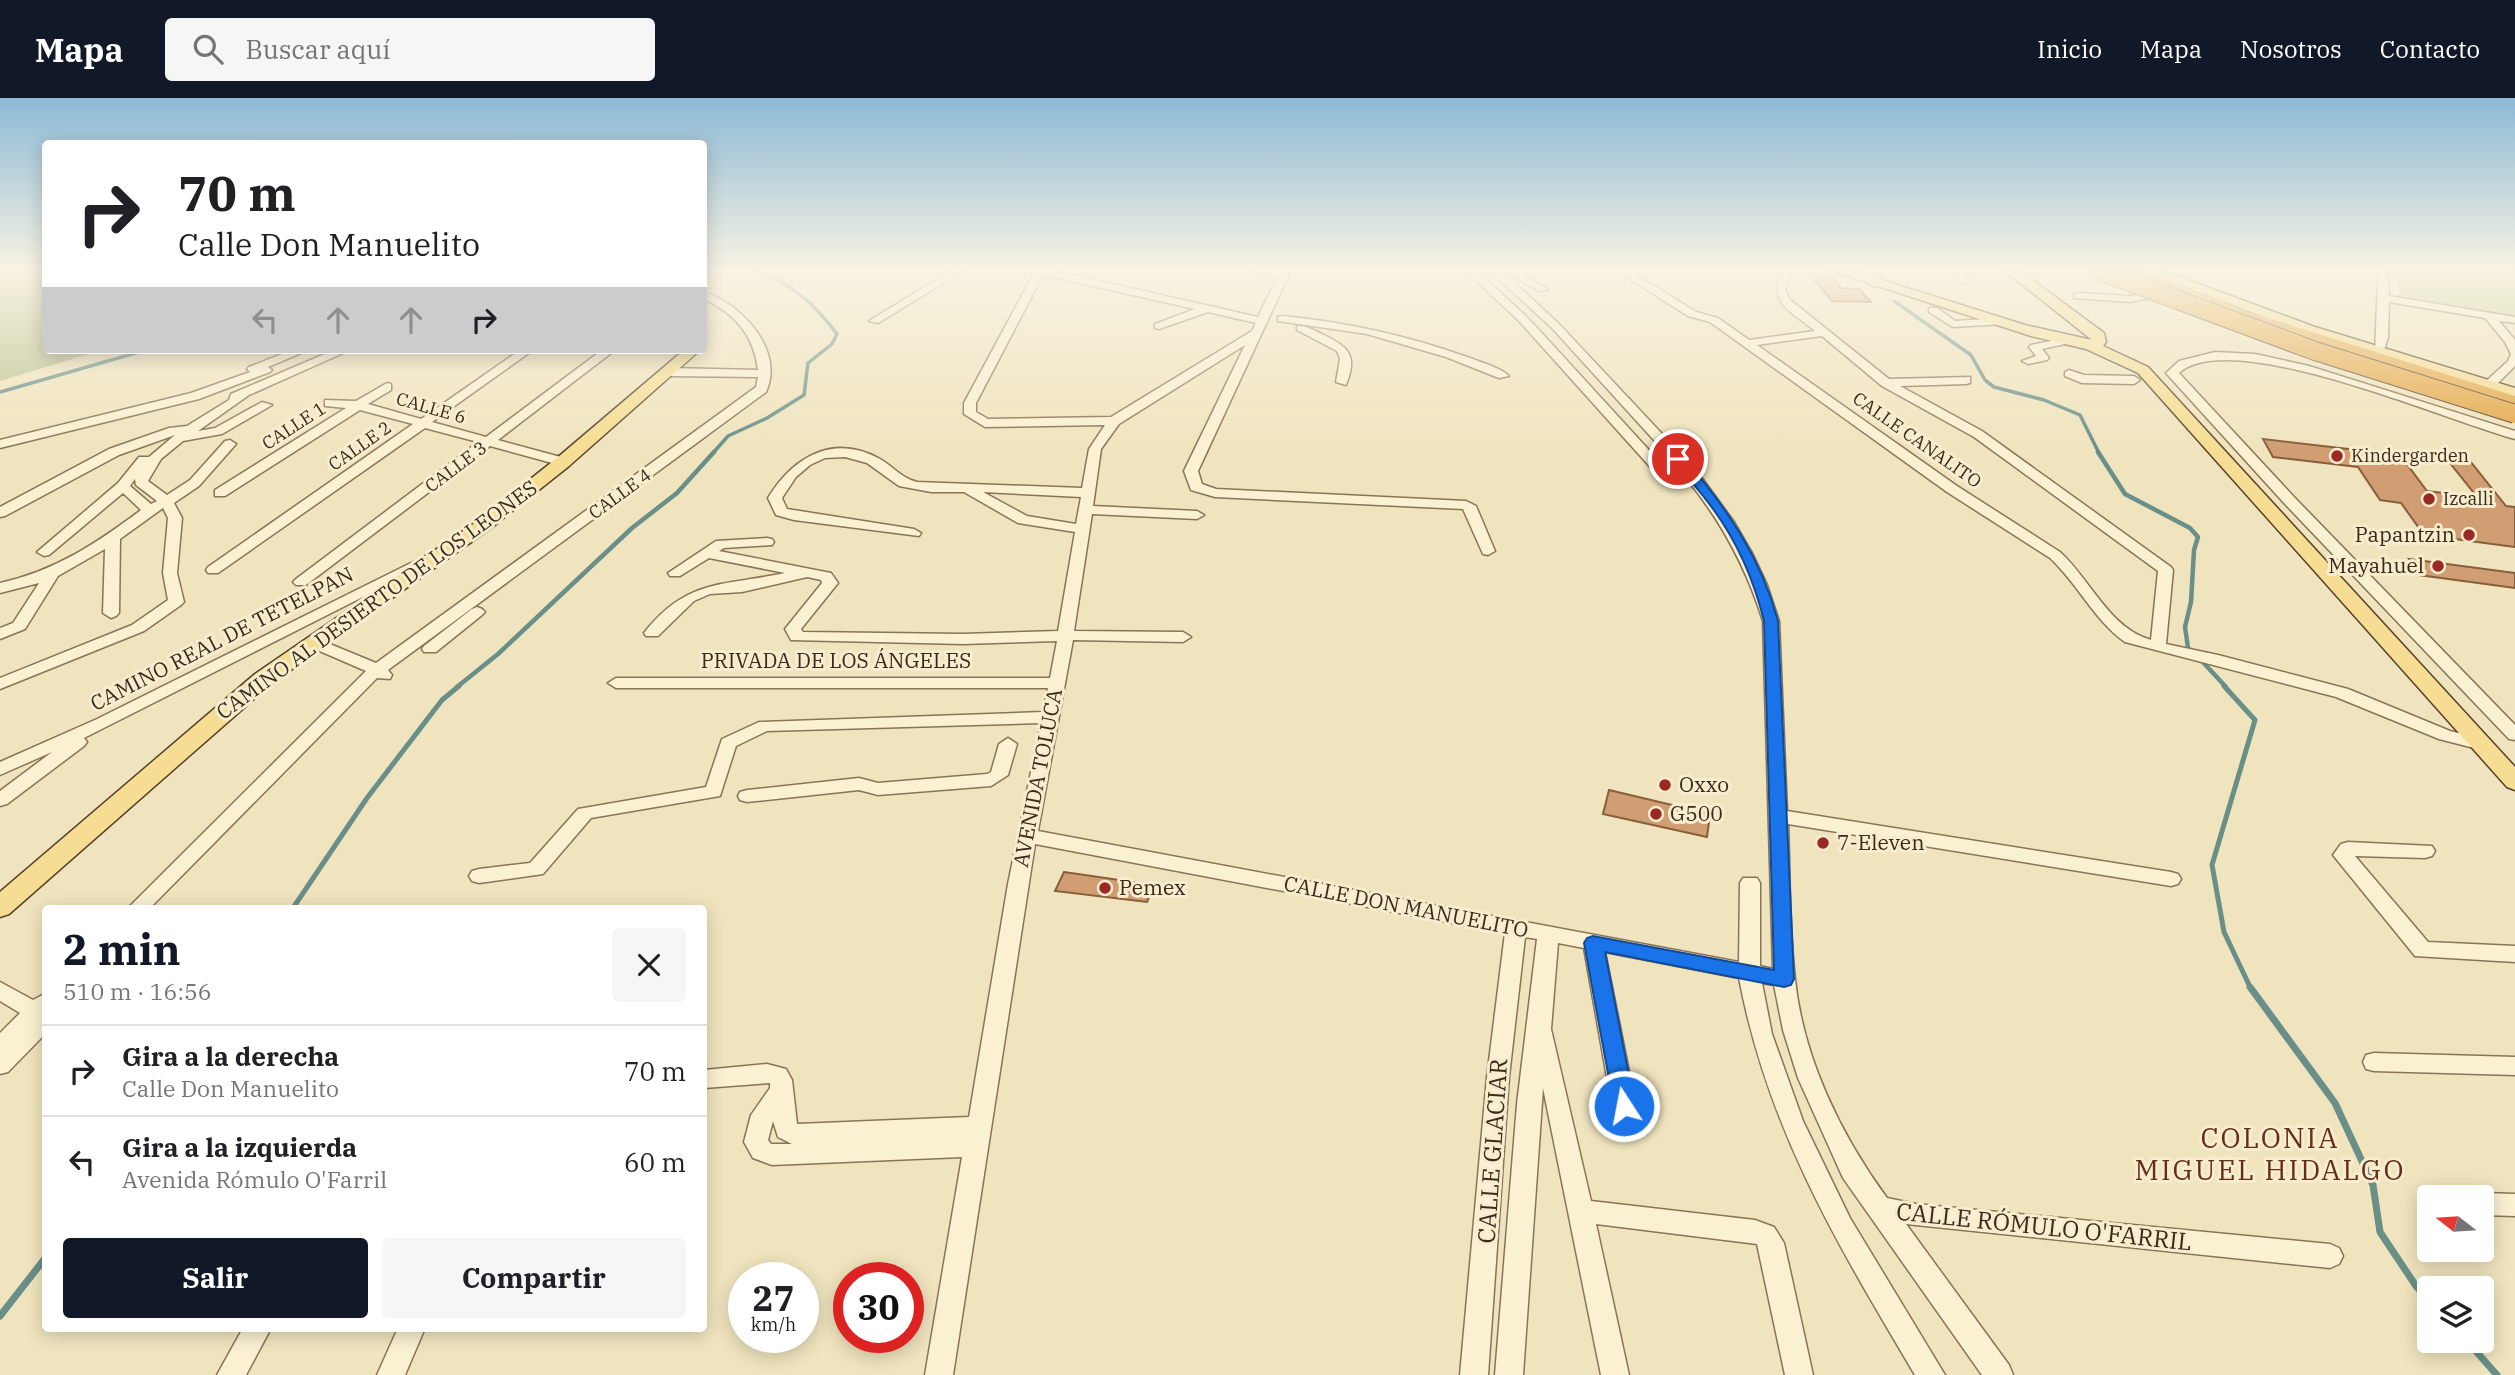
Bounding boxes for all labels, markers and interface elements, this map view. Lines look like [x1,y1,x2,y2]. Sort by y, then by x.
search box [165,18,655,81]
text: Mapa [35,28,123,71]
icon: search [189,30,227,68]
text: Buscar aquí [245,32,391,66]
text: Inicio [2037,33,2102,65]
text: Mapa [2140,33,2202,65]
text: Nosotros [2240,33,2342,65]
text: Contacto [2380,33,2480,65]
text: 70 m [178,161,296,224]
icon: right [63,168,154,259]
text: Calle Don Manuelito [178,223,480,265]
icon: left [246,301,284,339]
icon: ahead [319,301,357,339]
icon: ahead [392,301,430,339]
icon: right [465,301,503,339]
street label: CALLE 6 [394,387,469,428]
street label: CALLE CANALITO [1848,387,1986,493]
street label: CALLE 1 [257,396,330,455]
street label: CALLE 2 [324,416,396,476]
pin [1648,429,1708,489]
street label: CALLE 3 [420,436,491,497]
icon: arrive [1659,440,1697,478]
place label: Kindergarden [2351,444,2469,467]
marker: Kindergarden [2329,448,2345,464]
street label: CALLE 4 [584,463,655,524]
street label: CAMINO AL DESIERTO DE LOS LEONES [210,473,543,725]
place label: Izcalli [2443,487,2494,510]
marker: Izcalli [2421,491,2437,507]
place label: Papantzin [2355,520,2455,548]
marker: Papantzin [2461,527,2477,543]
place label: Mayahuel [2328,551,2424,579]
marker: Mayahuel [2430,558,2446,574]
street label: CAMINO REAL DE TETELPAN [85,559,358,717]
street label: PRIVADA DE LOS ÁNGELES [701,646,971,674]
street label: AVENIDA TOLUCA [1006,686,1068,869]
place label: Oxxo [1679,770,1729,798]
marker: Oxxo [1657,777,1673,793]
place label: G500 [1670,799,1723,827]
marker: G500 [1648,806,1664,822]
place label: 7-Eleven [1837,828,1925,856]
marker: 7-Eleven [1815,835,1831,851]
street label: CALLE DON MANUELITO [1282,869,1531,943]
place label: Pemex [1119,873,1186,901]
marker: Pemex [1097,880,1113,896]
text: 2 min [63,922,181,977]
button: close [612,928,686,1002]
text: 510 m · 16:56 [63,976,212,1006]
text: Gira a la derecha [122,1039,339,1073]
icon: right [63,1052,101,1090]
text: 70 m [624,1054,686,1088]
street label: CALLE GLACIAR [1470,1057,1514,1244]
position arrow [1587,1069,1661,1143]
text: Calle Don Manuelito [122,1073,339,1103]
district label: COLONIA MIGUEL HIDALGO [2135,1119,2405,1188]
text: Gira a la izquierda [122,1130,357,1164]
icon: left [63,1143,101,1181]
text: 60 m [624,1145,686,1179]
text: Avenida Rómulo O'Farril [122,1164,387,1194]
north arrow [2417,1185,2494,1262]
map controls [2417,1185,2494,1353]
street label: CALLE RÓMULO O'FARRIL [1895,1195,2194,1257]
button: Salir [63,1238,368,1318]
button: Compartir [382,1238,686,1318]
speed limit sign: 30 [833,1262,924,1353]
text: 27 [752,1275,795,1321]
button: layers [2417,1276,2494,1353]
text: km/h [751,1313,796,1336]

